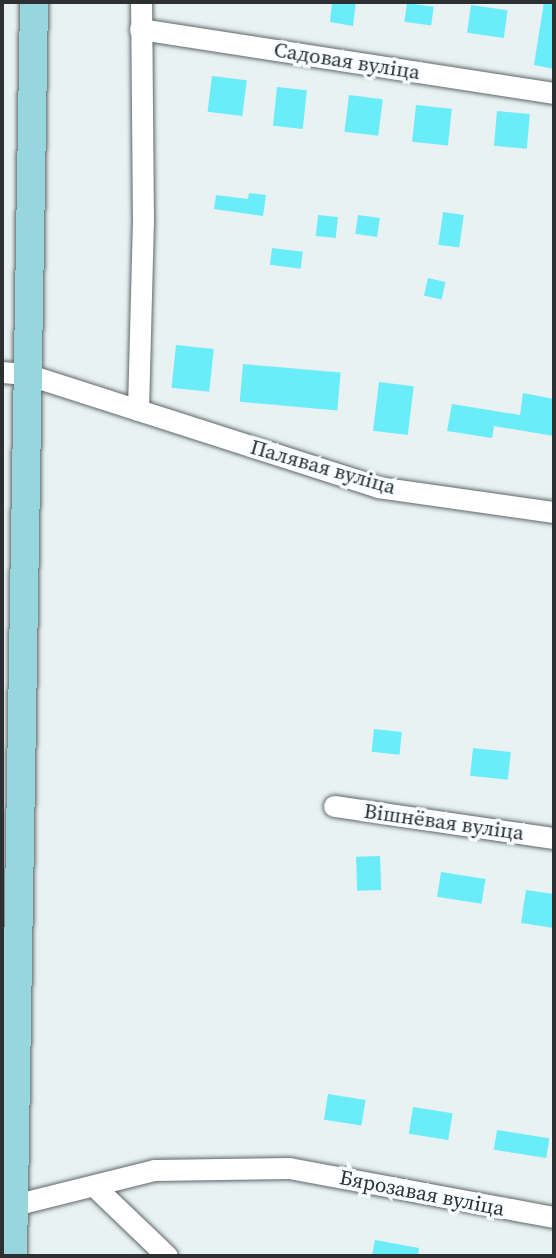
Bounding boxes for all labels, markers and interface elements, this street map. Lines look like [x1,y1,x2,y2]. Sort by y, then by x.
street label: Садовая вуліца [272,37,422,85]
street label: Палявая вуліца [247,434,399,500]
street label: Вішнёвая вуліца [362,798,526,846]
street label: Бярозавая вуліца [337,1165,507,1221]

